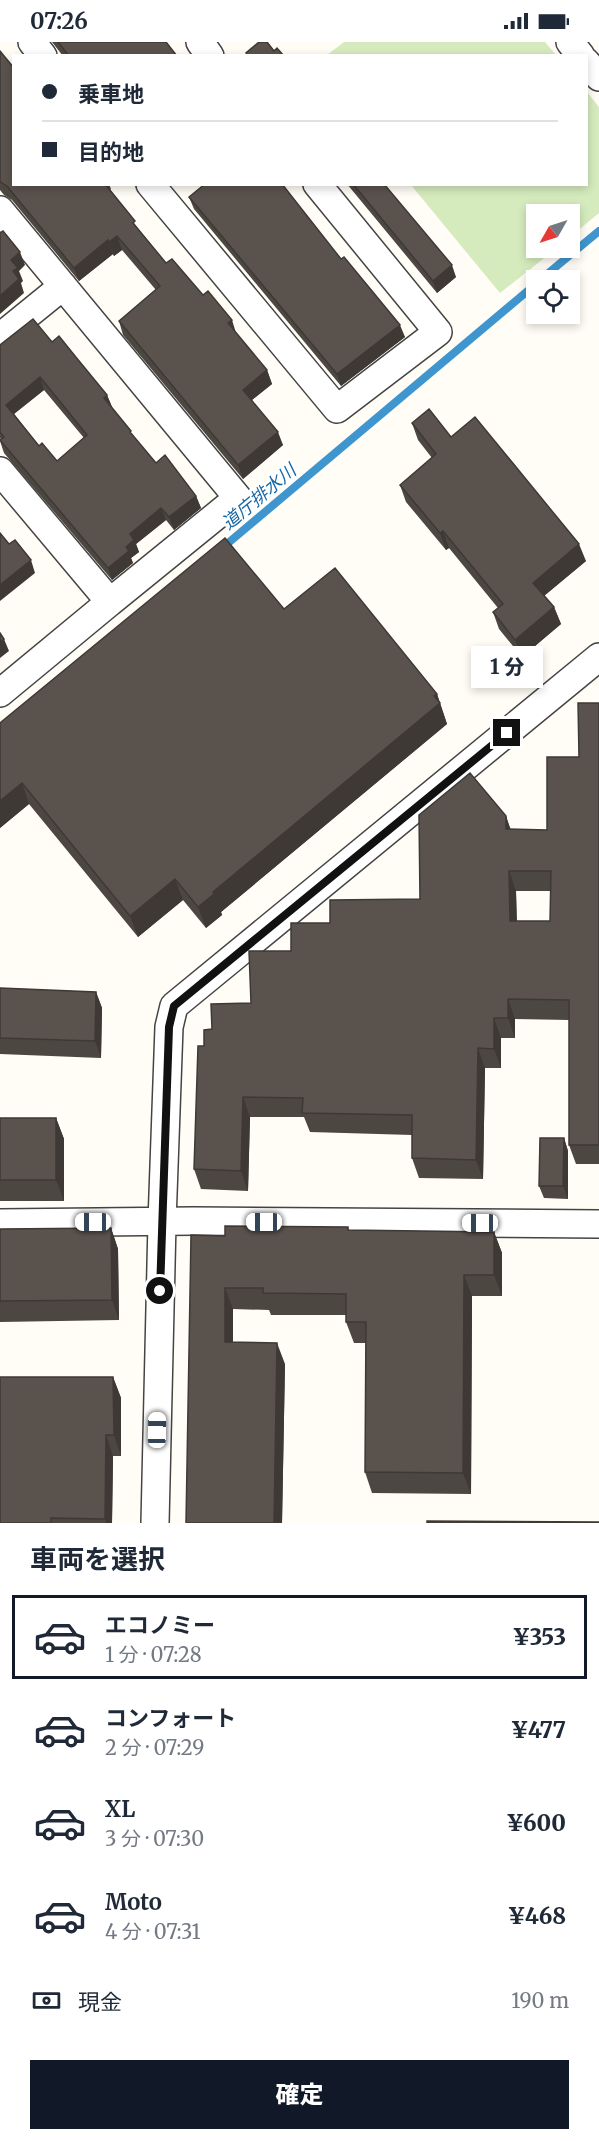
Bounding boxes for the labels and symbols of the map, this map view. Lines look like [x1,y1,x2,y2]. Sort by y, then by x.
north arrow [526,204,580,258]
water label: 道庁排水川 [217,458,302,534]
callout: 1 分 [471,646,543,688]
route end [493,719,520,746]
car [75,1213,111,1231]
car [246,1213,282,1231]
car [462,1214,498,1232]
route start [146,1277,173,1304]
car [148,1412,166,1448]

